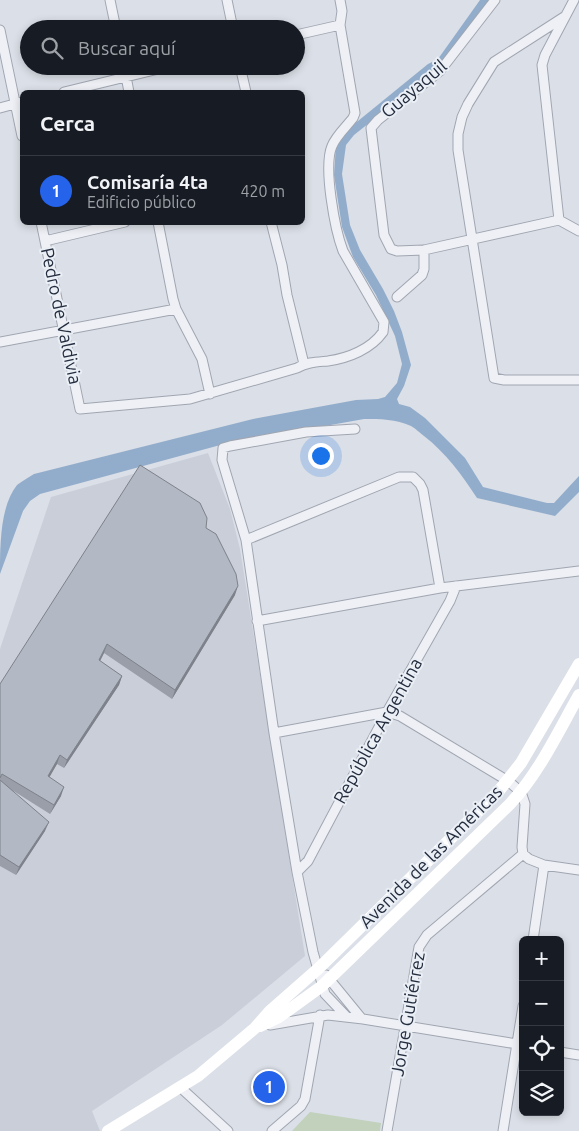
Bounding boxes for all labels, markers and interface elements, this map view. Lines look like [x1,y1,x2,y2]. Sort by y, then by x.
search box [20,20,305,75]
icon: search [38,34,66,62]
text: Buscar aquí [78,37,176,59]
street label: Guayaquil [377,55,450,121]
text: Cerca [40,111,95,135]
text: Comisaría 4ta [87,171,208,193]
text: 1 [51,182,61,200]
text: 420 m [240,182,285,200]
text: Edificio público [87,193,196,211]
street label: Pedro de Valdivia [38,246,86,386]
your location [308,443,334,469]
street label: República Argentina [329,654,425,807]
street label: Avenida de las Américas [355,781,506,932]
map controls [519,936,564,1116]
button: + [519,936,564,981]
street label: Jorge Gutiérrez [386,950,428,1078]
button: − [519,981,564,1026]
button: locate [519,1026,564,1071]
pin: 1 [253,1068,285,1106]
button: layers [519,1071,564,1116]

